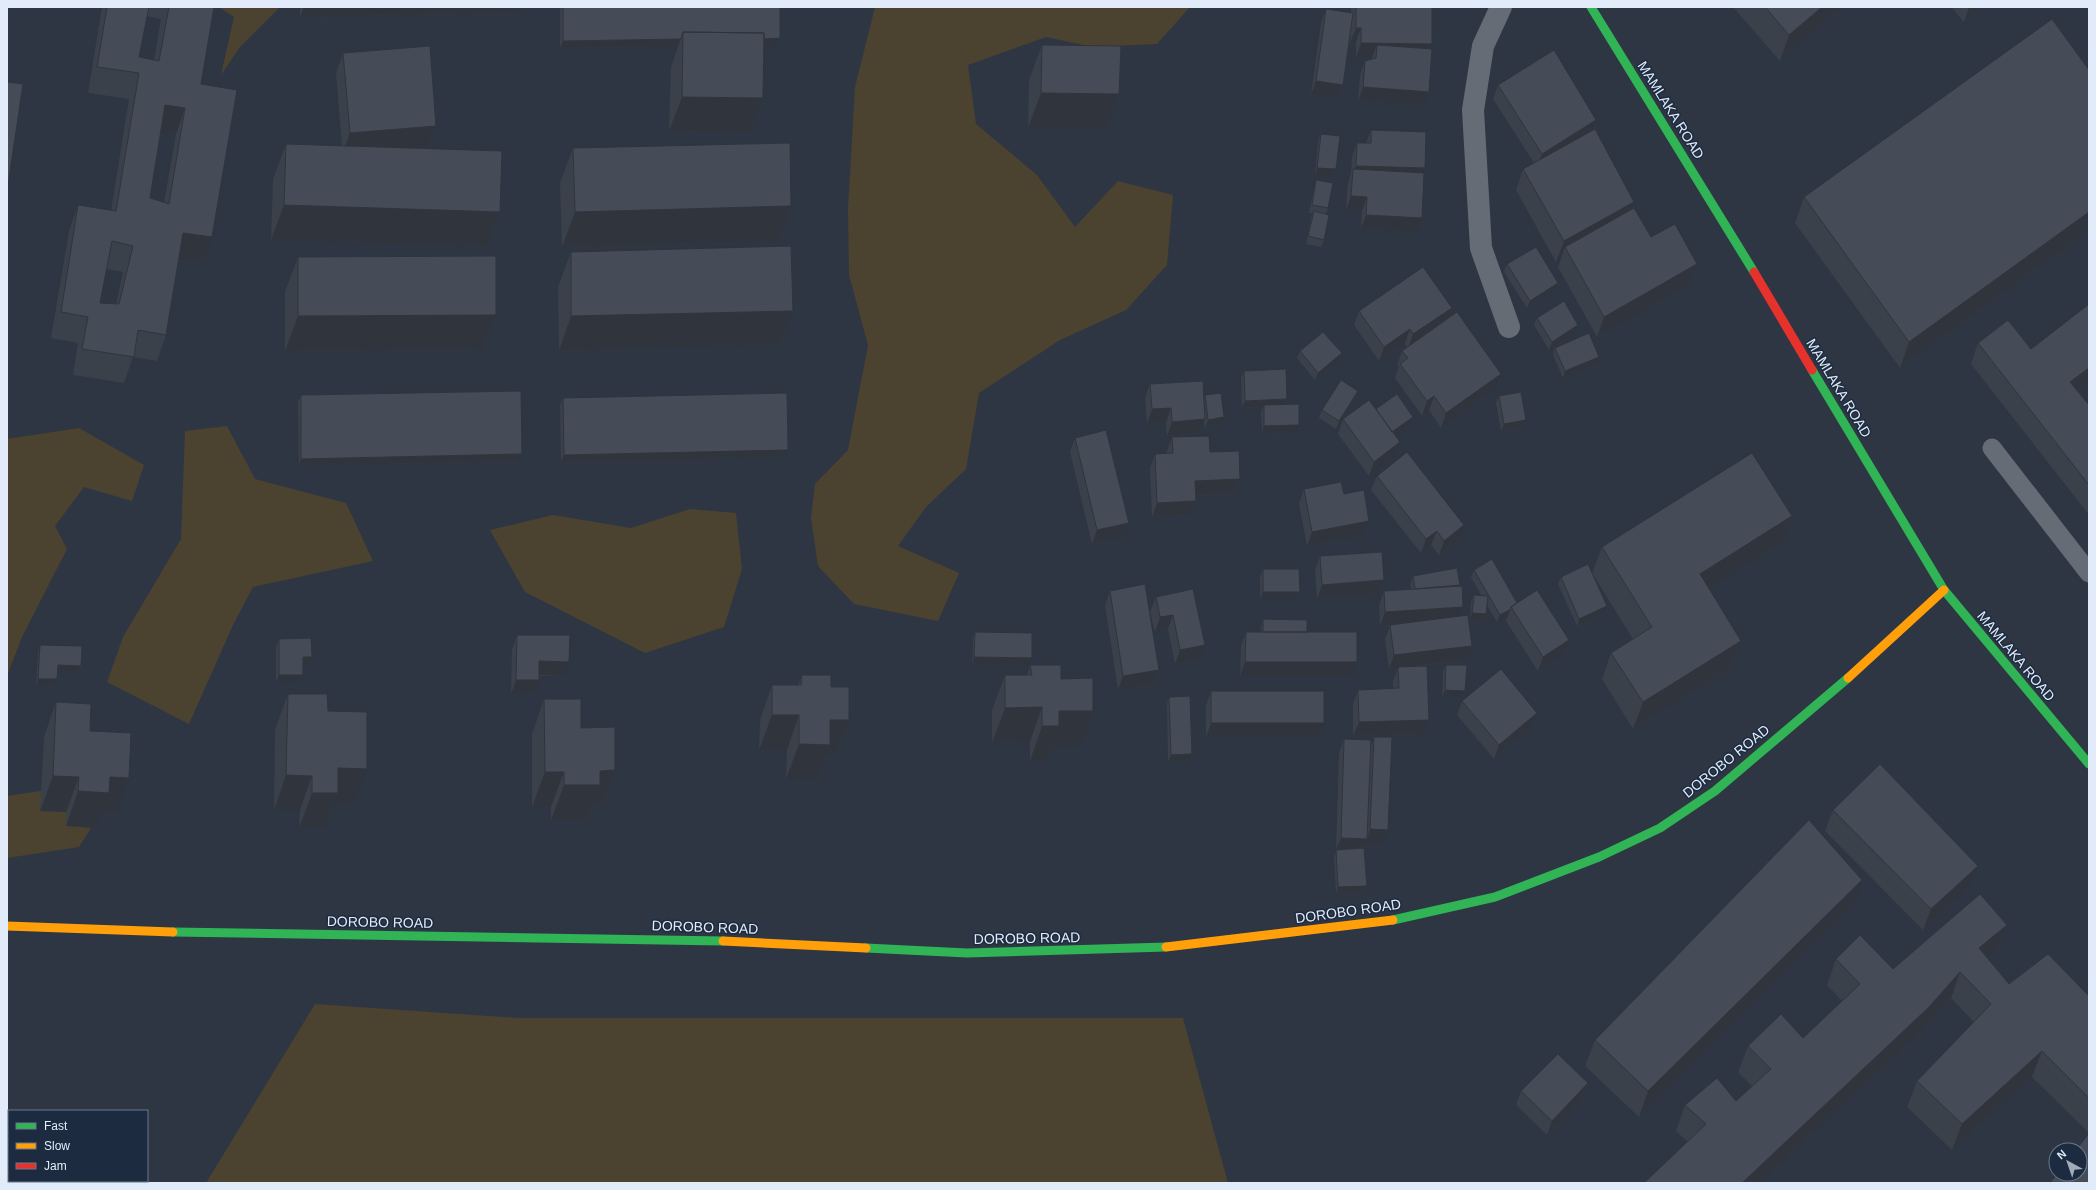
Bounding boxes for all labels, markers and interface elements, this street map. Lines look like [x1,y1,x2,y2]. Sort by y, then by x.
street label: MAMLAKA ROAD [1635,58,1707,162]
street label: MAMLAKA ROAD [1803,336,1875,440]
street label: MAMLAKA ROAD [1974,608,2058,704]
street label: DOROBO ROAD [1680,721,1772,801]
street label: DOROBO ROAD [1294,896,1402,926]
street label: DOROBO ROAD [327,913,433,931]
street label: DOROBO ROAD [651,917,759,937]
street label: DOROBO ROAD [974,929,1080,947]
legend [8,1110,148,1182]
text: Fast [44,1119,68,1133]
text: Slow [44,1139,70,1153]
north arrow [2048,1142,2088,1182]
text: N [2055,1147,2069,1161]
text: Jam [44,1159,67,1173]

